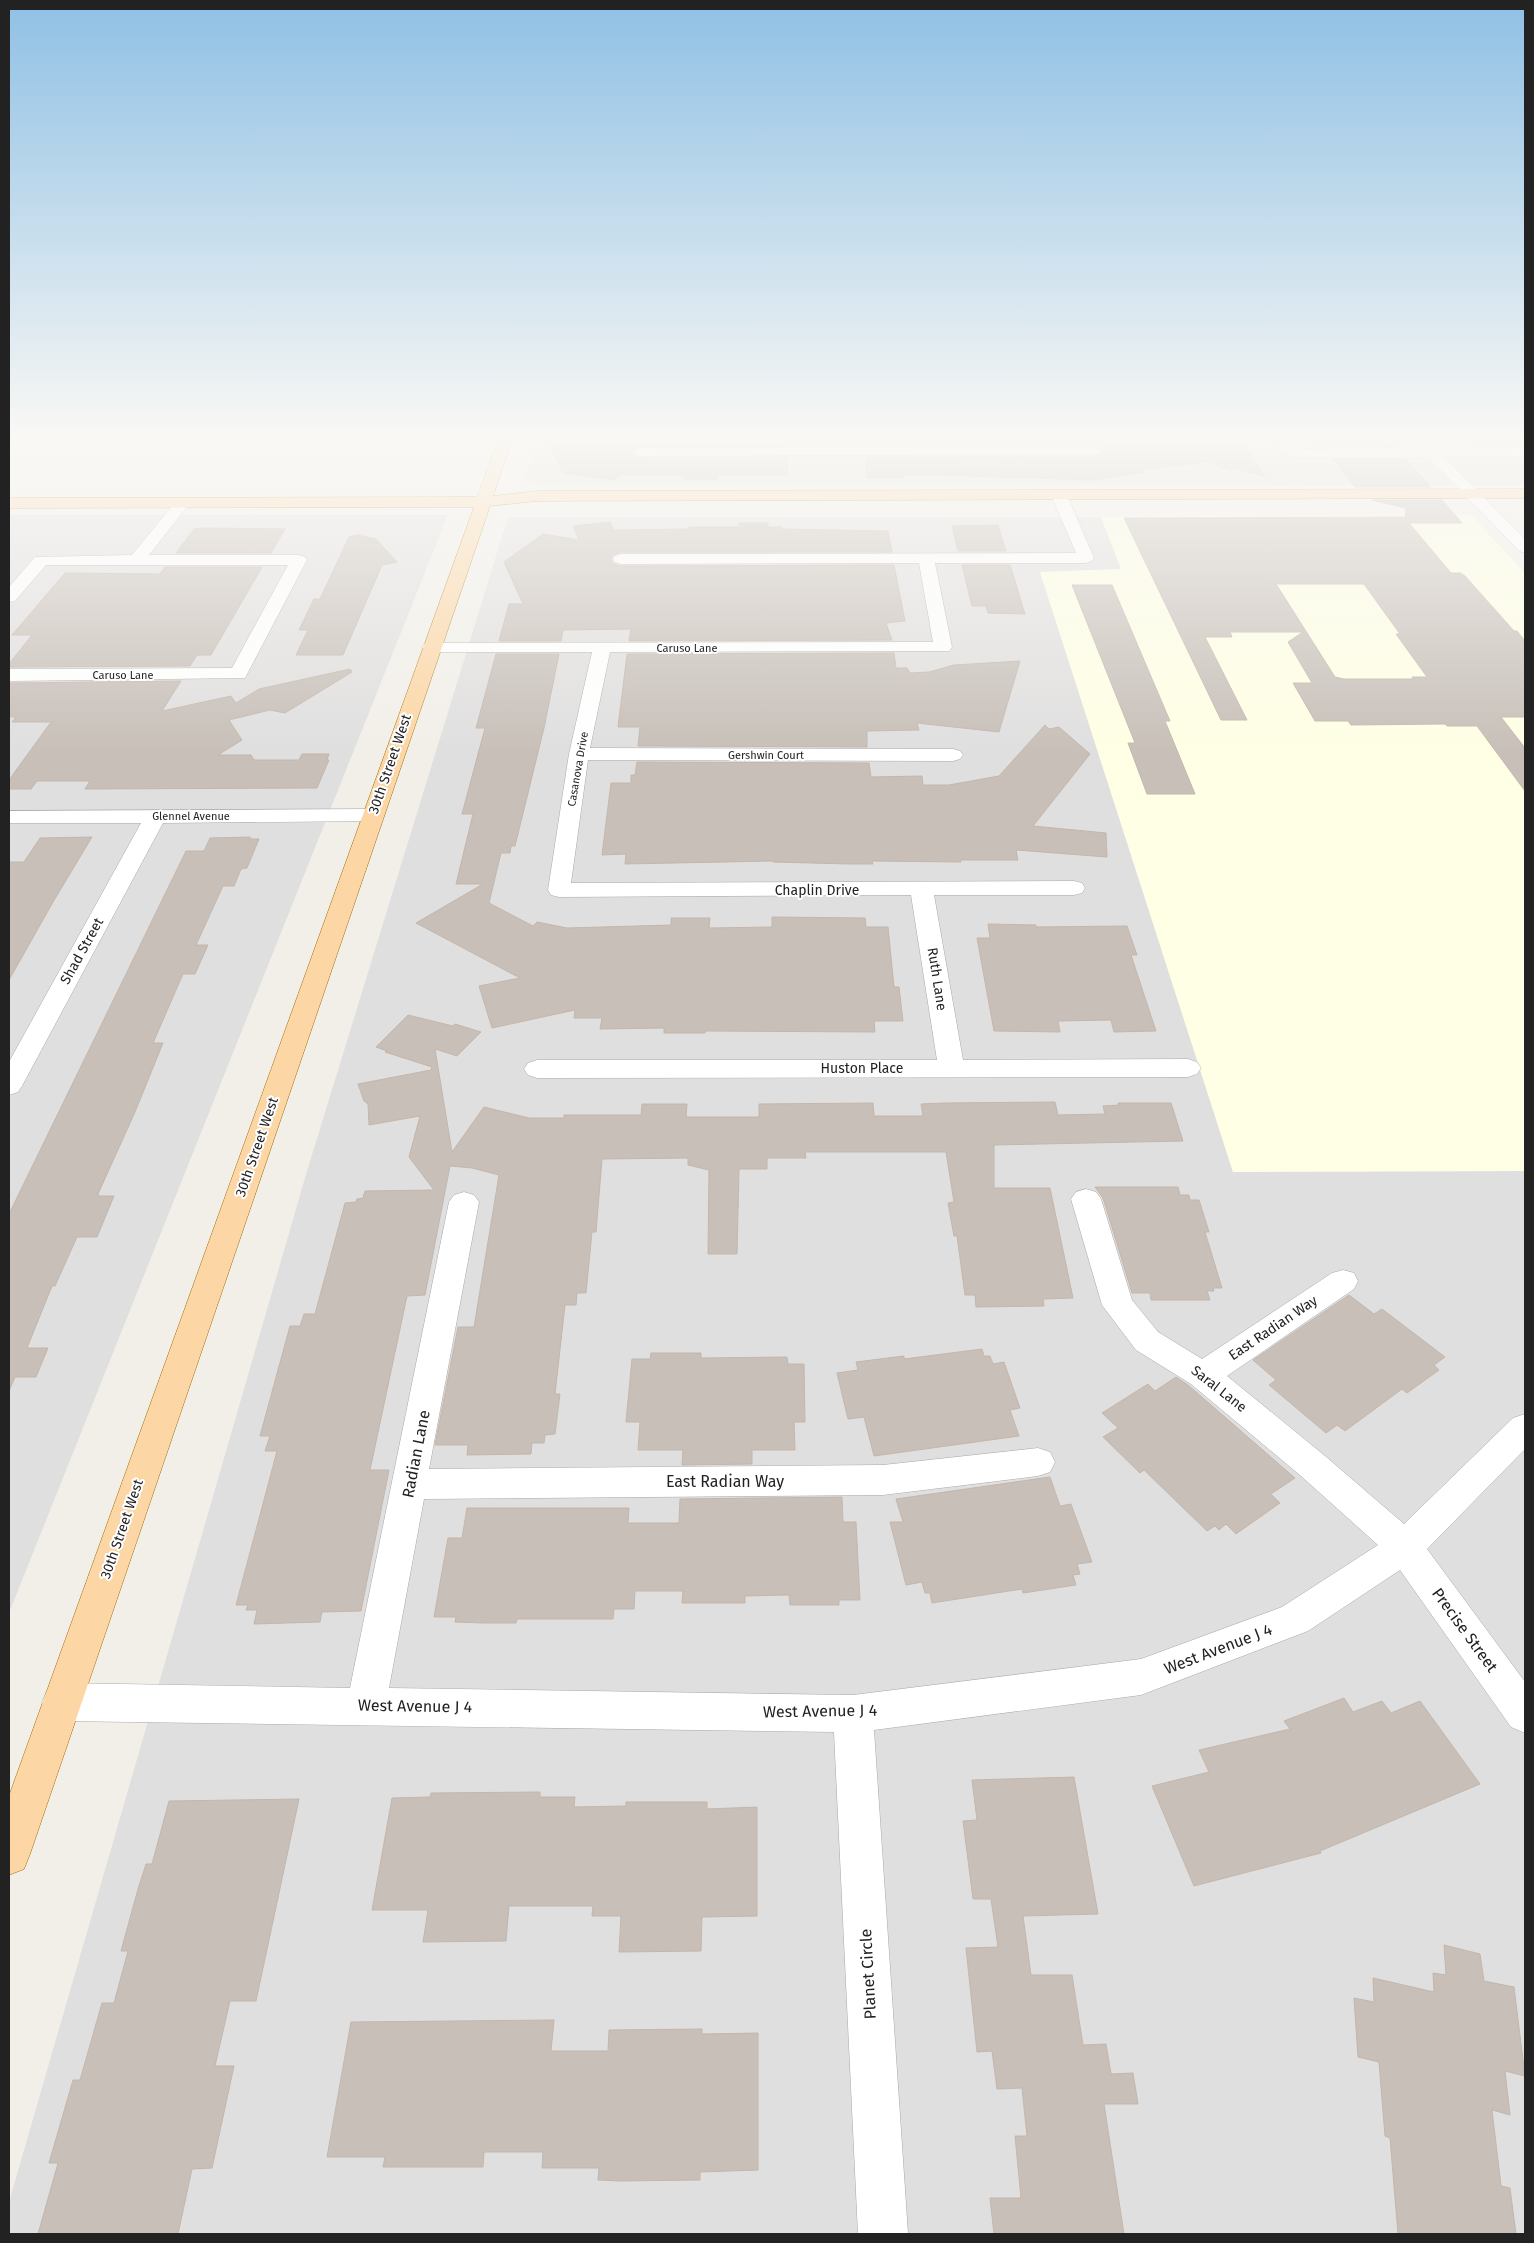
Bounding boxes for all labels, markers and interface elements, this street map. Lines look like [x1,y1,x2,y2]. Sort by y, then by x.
street label: Caruso Lane [657,642,717,655]
street label: Caruso Lane [93,669,153,682]
street label: 30th Street West [365,711,415,816]
street label: Casanova Drive [565,731,591,807]
street label: Gershwin Court [728,749,804,762]
street label: Glennel Avenue [152,810,230,823]
street label: Chaplin Drive [775,882,859,899]
street label: Shad Street [57,914,108,987]
street label: Ruth Lane [924,946,950,1012]
street label: Huston Place [821,1060,903,1077]
street label: 30th Street West [232,1094,282,1199]
street label: East Radian Way [1225,1292,1321,1364]
street label: Saral Lane [1188,1362,1250,1416]
street label: Radian Lane [398,1408,434,1500]
street label: East Radian Way [666,1472,784,1491]
street label: 30th Street West [97,1476,147,1581]
street label: Precise Street [1428,1584,1502,1676]
street label: West Avenue J 4 [1161,1619,1275,1678]
street label: West Avenue J 4 [358,1696,473,1717]
street label: West Avenue J 4 [763,1700,878,1721]
street label: Planet Circle [856,1928,880,2020]

